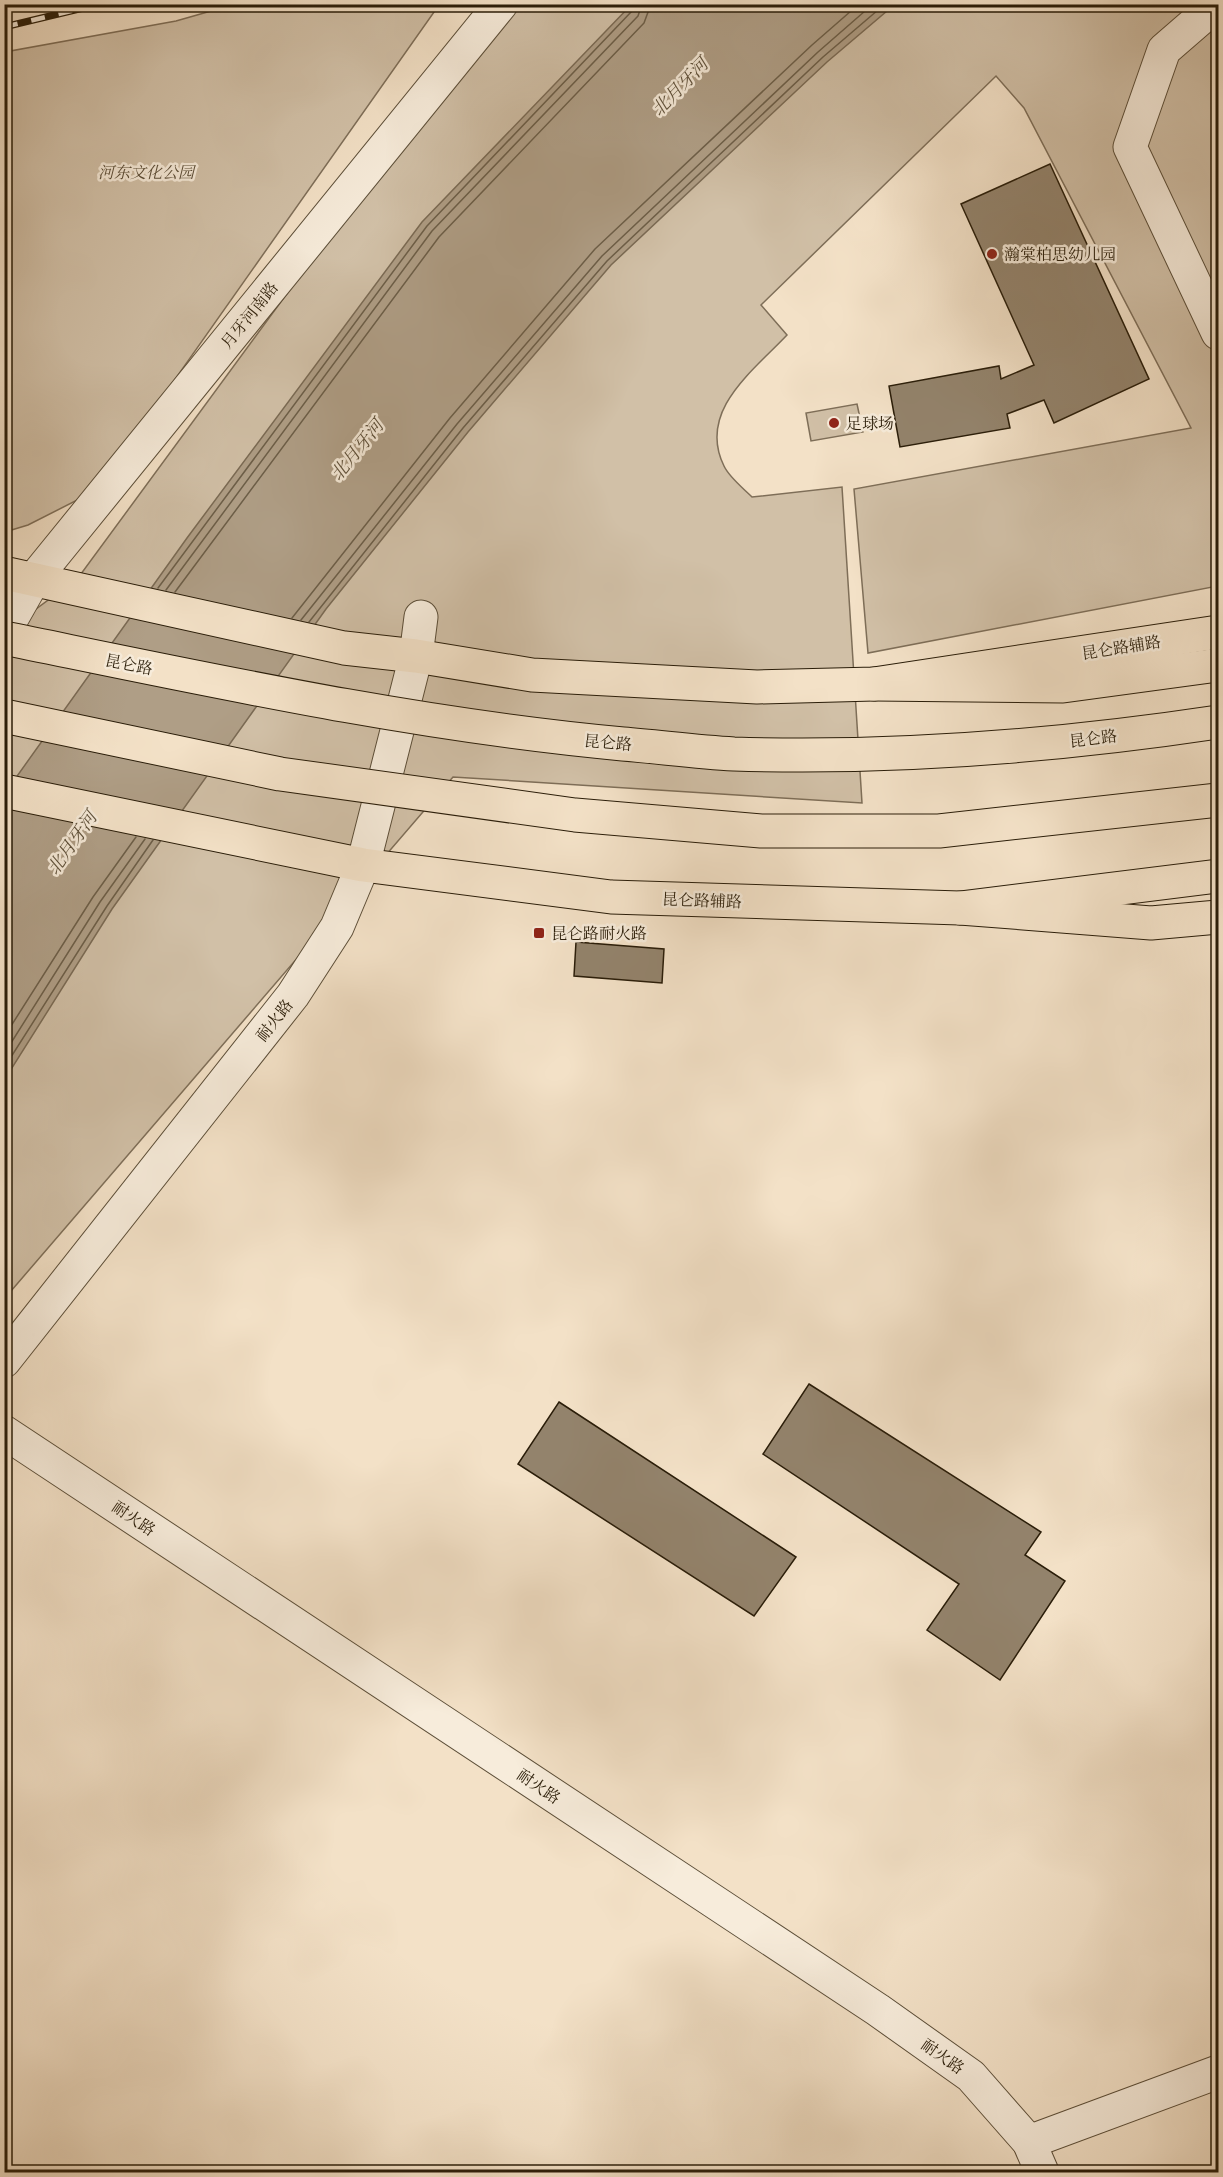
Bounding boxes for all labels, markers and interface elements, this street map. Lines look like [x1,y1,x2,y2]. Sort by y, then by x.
water label: 北月牙河 [647,51,715,121]
park label: 河东文化公园 [98,162,197,182]
place label: 瀚棠柏思幼儿园 [1004,244,1116,264]
marker: 瀚棠柏思幼儿园 [985,247,999,261]
street label: 月牙河南路 [216,278,282,352]
water label: 北月牙河 [326,413,390,485]
place label: 足球场 [846,413,894,433]
marker: 足球场 [827,416,841,430]
street label: 昆仑路辅路 [1080,631,1162,663]
street label: 昆仑路 [104,650,154,678]
street label: 昆仑路 [1068,725,1118,751]
street label: 昆仑路 [583,730,633,754]
water label: 北月牙河 [42,805,103,879]
street label: 昆仑路辅路 [662,889,742,911]
place label: 昆仑路耐火路 [551,923,647,943]
marker: 昆仑路耐火路 [532,926,546,940]
street label: 耐火路 [251,995,297,1045]
street label: 耐火路 [109,1496,159,1540]
street label: 耐火路 [514,1764,564,1808]
street label: 耐火路 [918,2034,968,2078]

